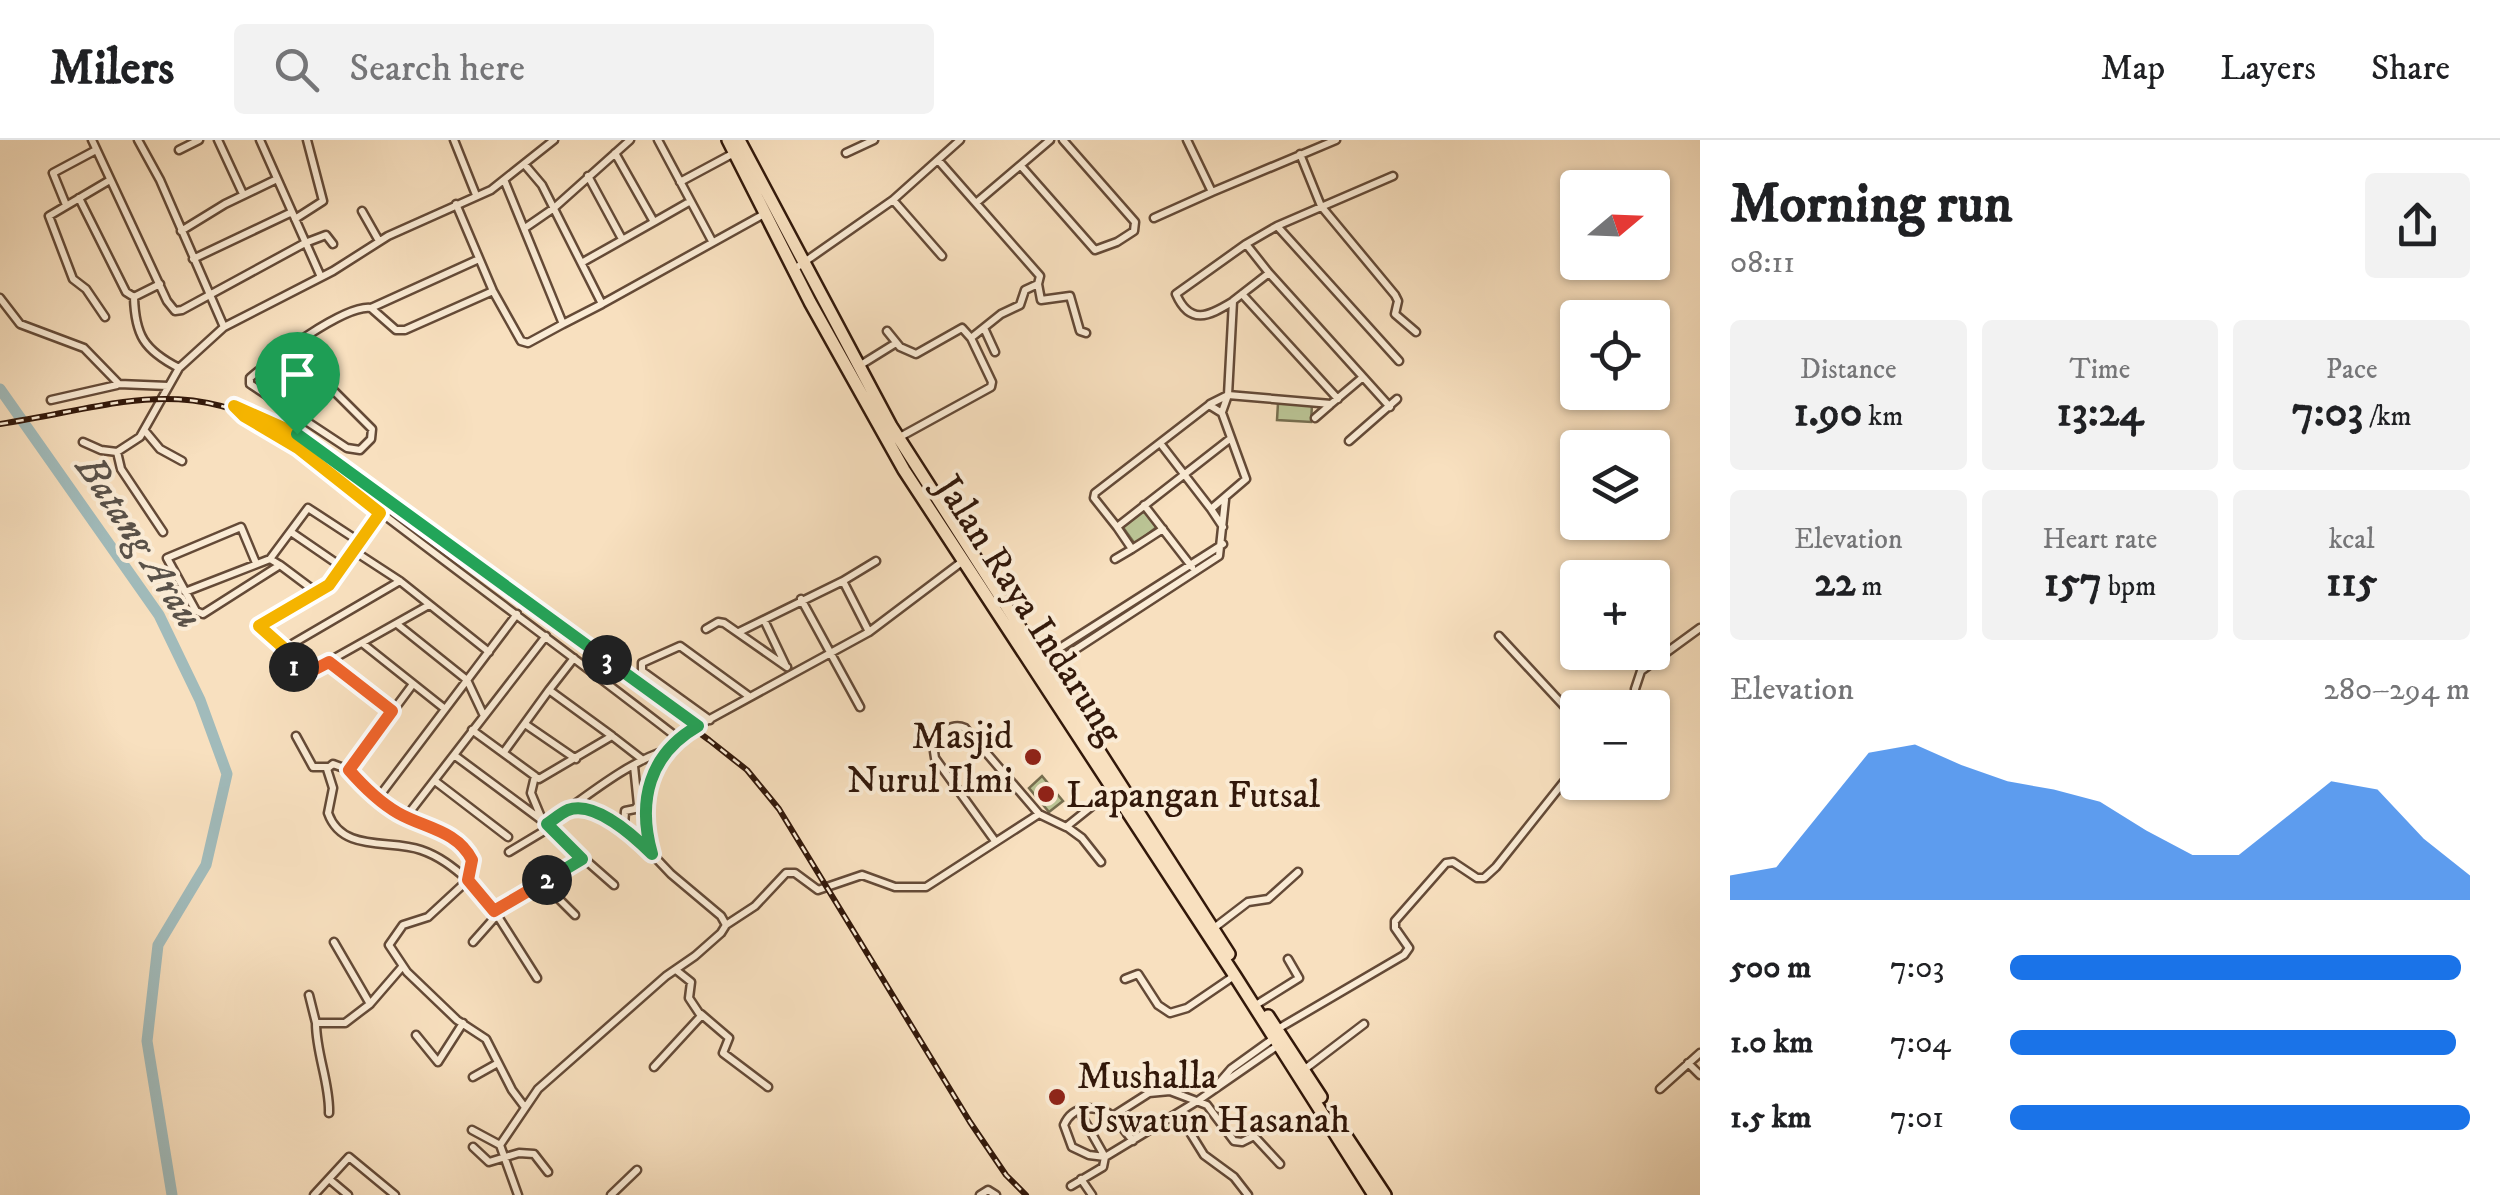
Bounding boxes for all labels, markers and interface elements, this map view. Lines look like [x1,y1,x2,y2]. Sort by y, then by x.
search box [234,24,934,114]
text: Milers [50,39,174,99]
icon: search [269,42,324,97]
text: Search here [349,45,525,93]
text: Map [2101,47,2165,91]
text: Layers [2220,47,2316,91]
text: Share [2371,47,2450,91]
north arrow [1560,170,1670,280]
map controls [1560,170,1670,800]
text: Morning run [1730,171,2012,240]
button: share [2365,173,2470,278]
text: 08:11 [1730,243,1795,283]
button: locate [1560,300,1670,410]
pin [255,332,340,435]
icon: arrive [270,347,325,402]
text: Distance [1800,352,1897,387]
text: Time [2070,352,2130,387]
text: Pace [2326,352,2378,387]
text: 1.90 [1793,387,1862,439]
text: 13:24 [2057,387,2143,439]
text: 7:03 [2292,387,2363,439]
text: km [1862,399,1903,434]
text: /km [2363,399,2412,434]
button: layers [1560,430,1670,540]
water label: Batang Arau [63,445,213,639]
street label: Jalan Raya Indarung [922,464,1133,754]
text: Elevation [1794,522,1903,557]
text: Heart rate [2043,522,2157,557]
text: kcal [2329,522,2375,557]
text: 22 [1814,557,1855,609]
text: 157 [2044,557,2102,609]
text: 115 [2326,557,2377,609]
button: + [1560,560,1670,670]
text: m [1855,569,1882,604]
text: bpm [2102,569,2156,604]
pin: 3 [582,635,632,685]
pin: 1 [269,642,319,692]
text: 3 [602,642,612,677]
text: 1 [289,649,299,684]
text: Elevation [1730,670,1854,710]
text: 280–294 m [2323,670,2470,710]
button: − [1560,690,1670,800]
place label: Masjid Nurul Ilmi [847,713,1013,805]
marker: Masjid Nurul Ilmi [1022,746,1044,768]
place label: Lapangan Futsal [1066,772,1321,820]
marker: Lapangan Futsal [1035,783,1057,805]
pin: 2 [522,855,572,905]
text: 2 [540,862,554,897]
text: 500 m [1730,948,1811,988]
text: 7:03 [1890,948,1944,988]
text: 1.0 km [1730,1023,1813,1063]
text: 7:04 [1890,1023,1951,1063]
place label: Mushalla Uswatun Hasanah [1077,1053,1350,1145]
marker: Mushalla Uswatun Hasanah [1046,1086,1068,1108]
text: 1.5 km [1730,1098,1812,1138]
text: 7:01 [1890,1098,1944,1138]

